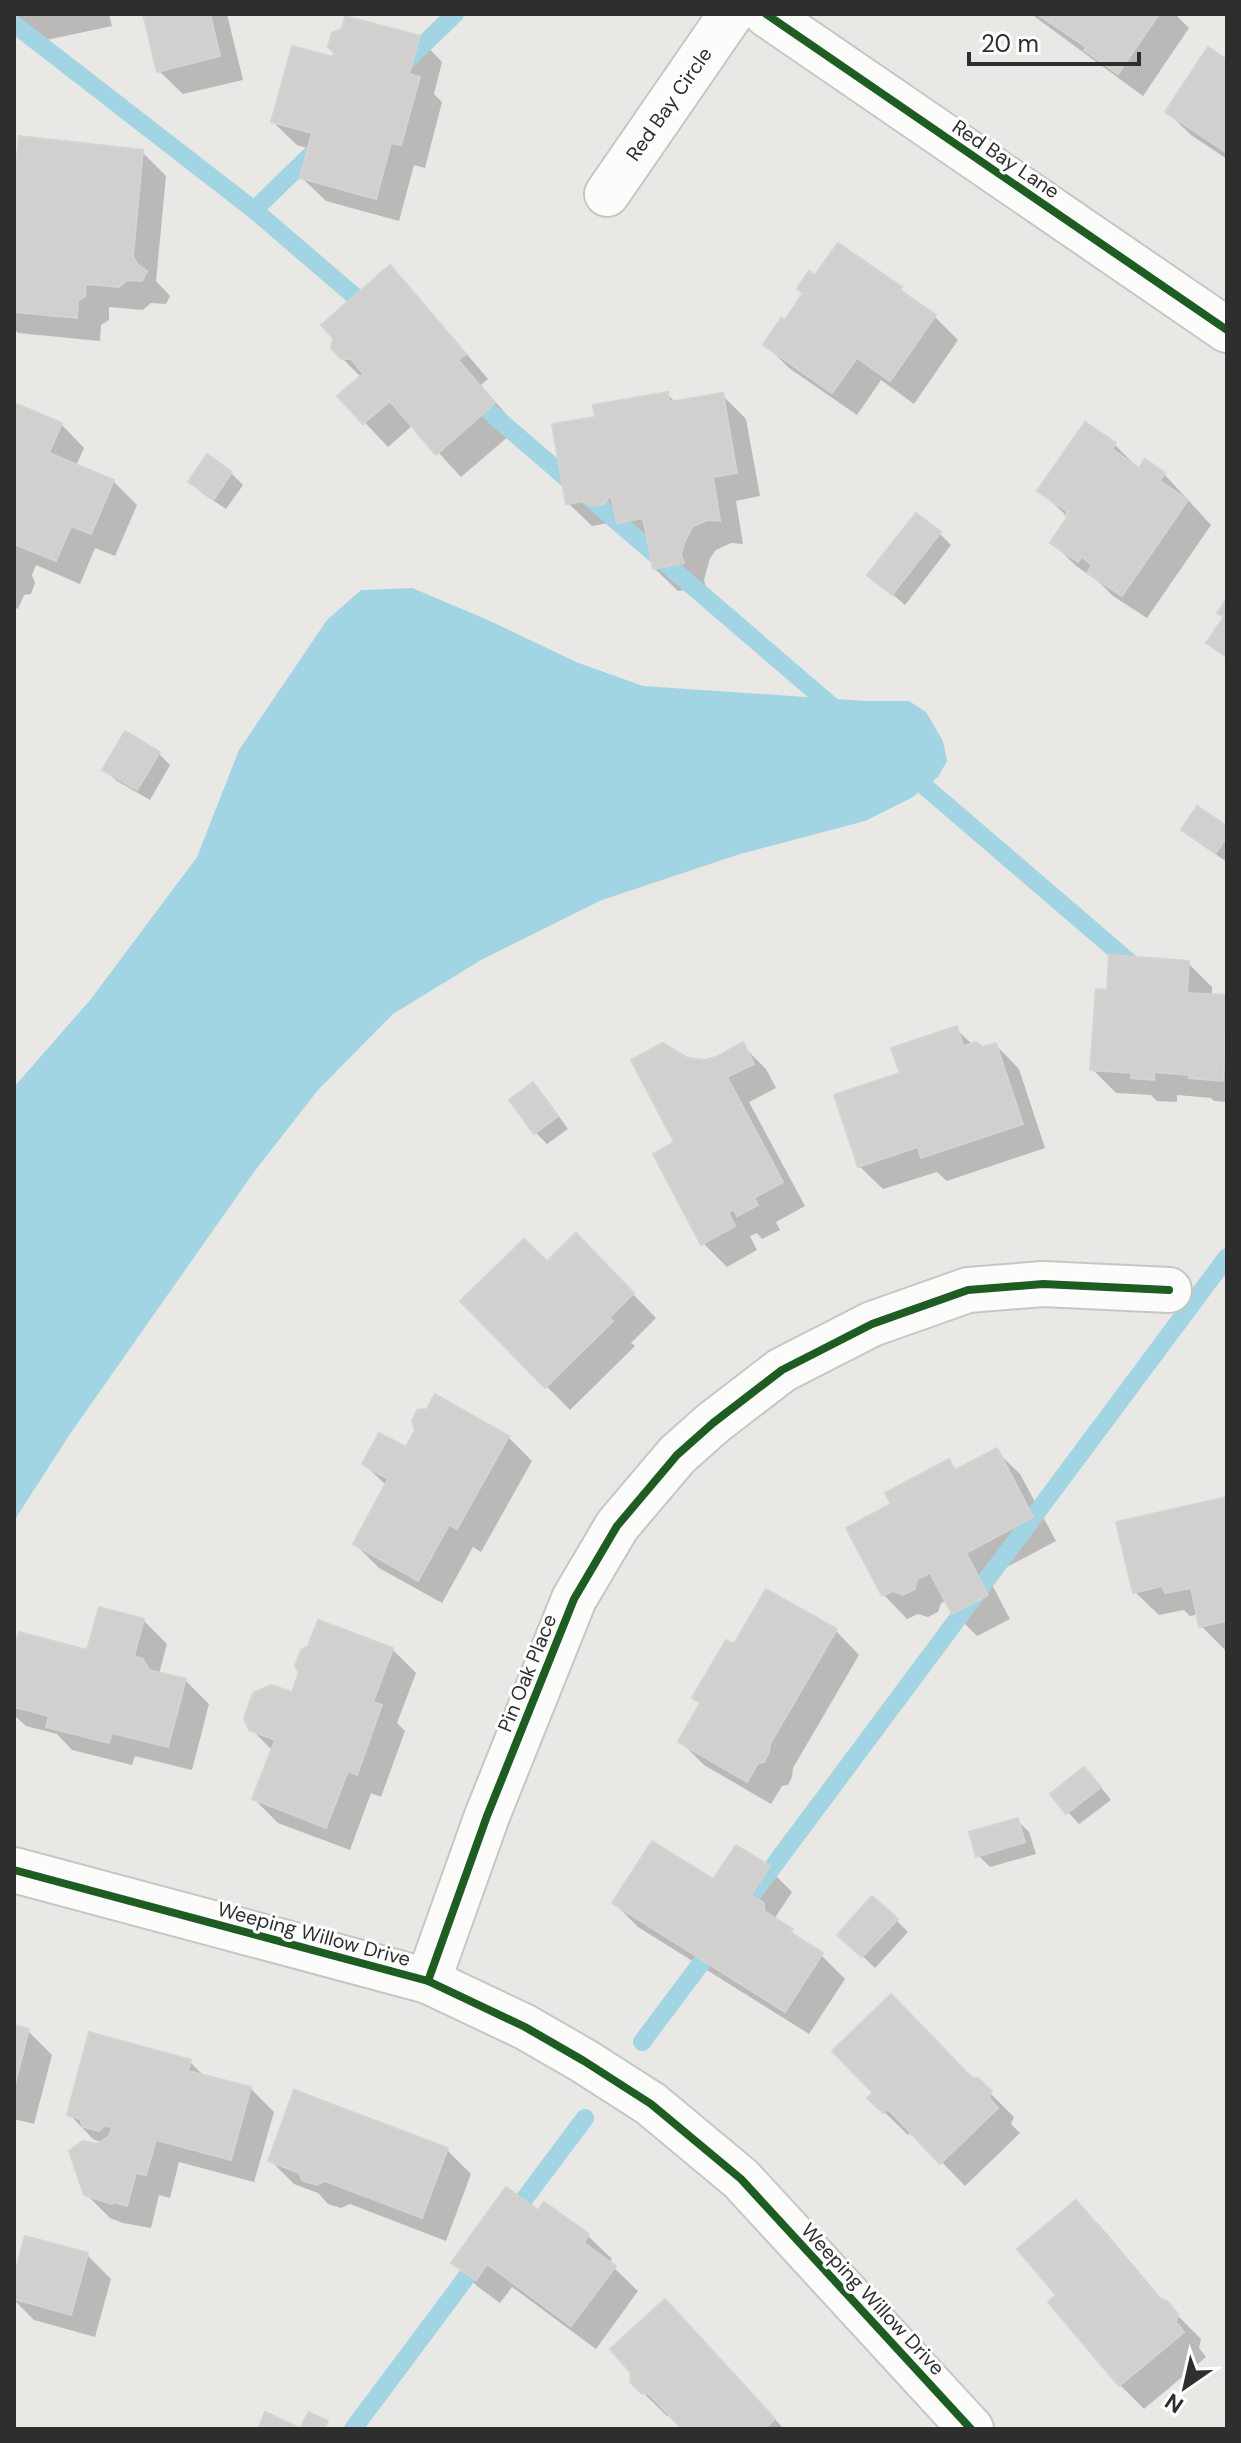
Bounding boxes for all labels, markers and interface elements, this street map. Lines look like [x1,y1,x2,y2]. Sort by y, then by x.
scale bar [969,16,1139,66]
text: 20 m [981,28,1039,59]
street label: Red Bay Circle [620,42,718,166]
street label: Red Bay Lane [947,114,1065,204]
street label: Pin Oak Place [492,1610,562,1736]
street label: Weeping Willow Drive [215,1896,413,1972]
street label: Weeping Willow Drive [796,2217,950,2381]
north arrow [1145,2347,1225,2427]
text: N [1159,2387,1189,2420]

